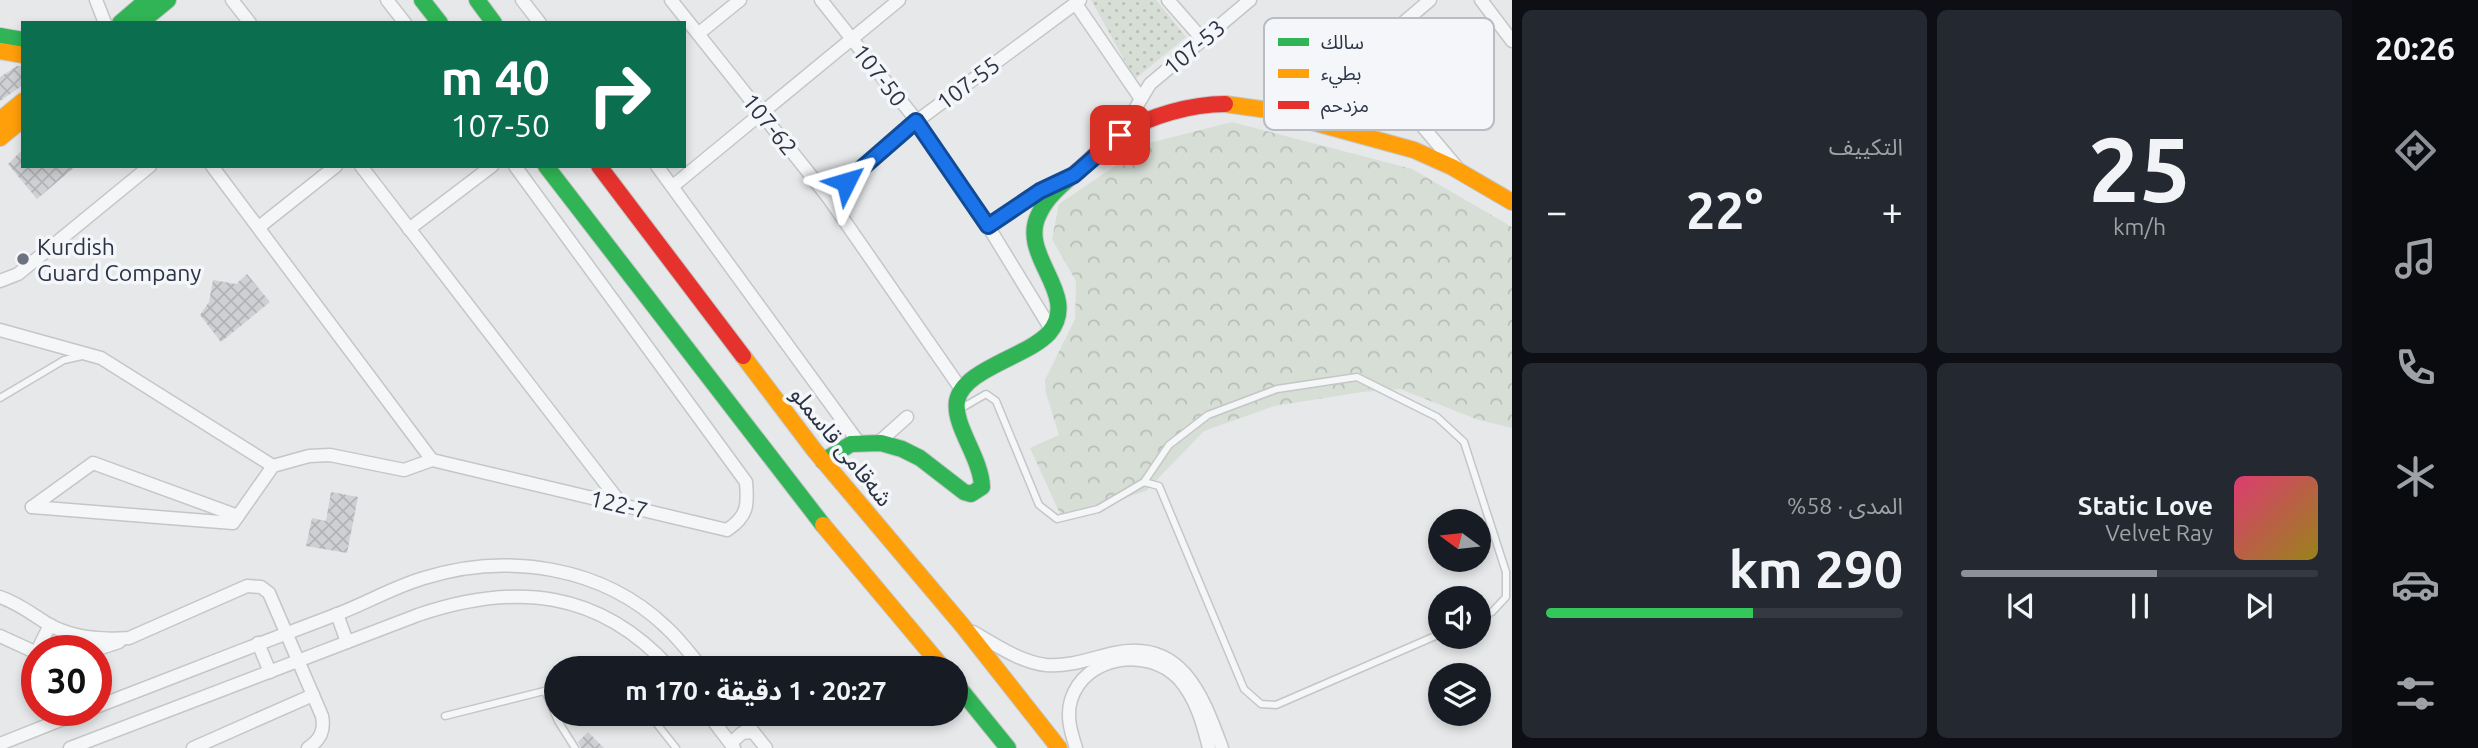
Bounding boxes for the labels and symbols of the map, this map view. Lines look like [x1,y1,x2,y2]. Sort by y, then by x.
street label: 107-53 [1159,14,1229,80]
legend [1264,18,1494,130]
text: سالك [1321,31,1364,53]
street label: 107-50 [848,39,912,111]
street label: 107-55 [932,51,1004,115]
text: بطيء [1321,62,1361,88]
street label: 107-62 [738,88,802,160]
text: مزدحم [1321,94,1369,120]
pin [1090,105,1150,165]
position arrow [809,145,883,219]
place label: Kurdish Guard Company [37,234,201,285]
marker: Kurdish Guard Company [15,251,31,267]
street label: شەقامی قاسملو [785,381,898,512]
street label: 122-7 [588,485,650,523]
north arrow [1428,509,1491,572]
speed limit sign: 30 [21,635,112,726]

